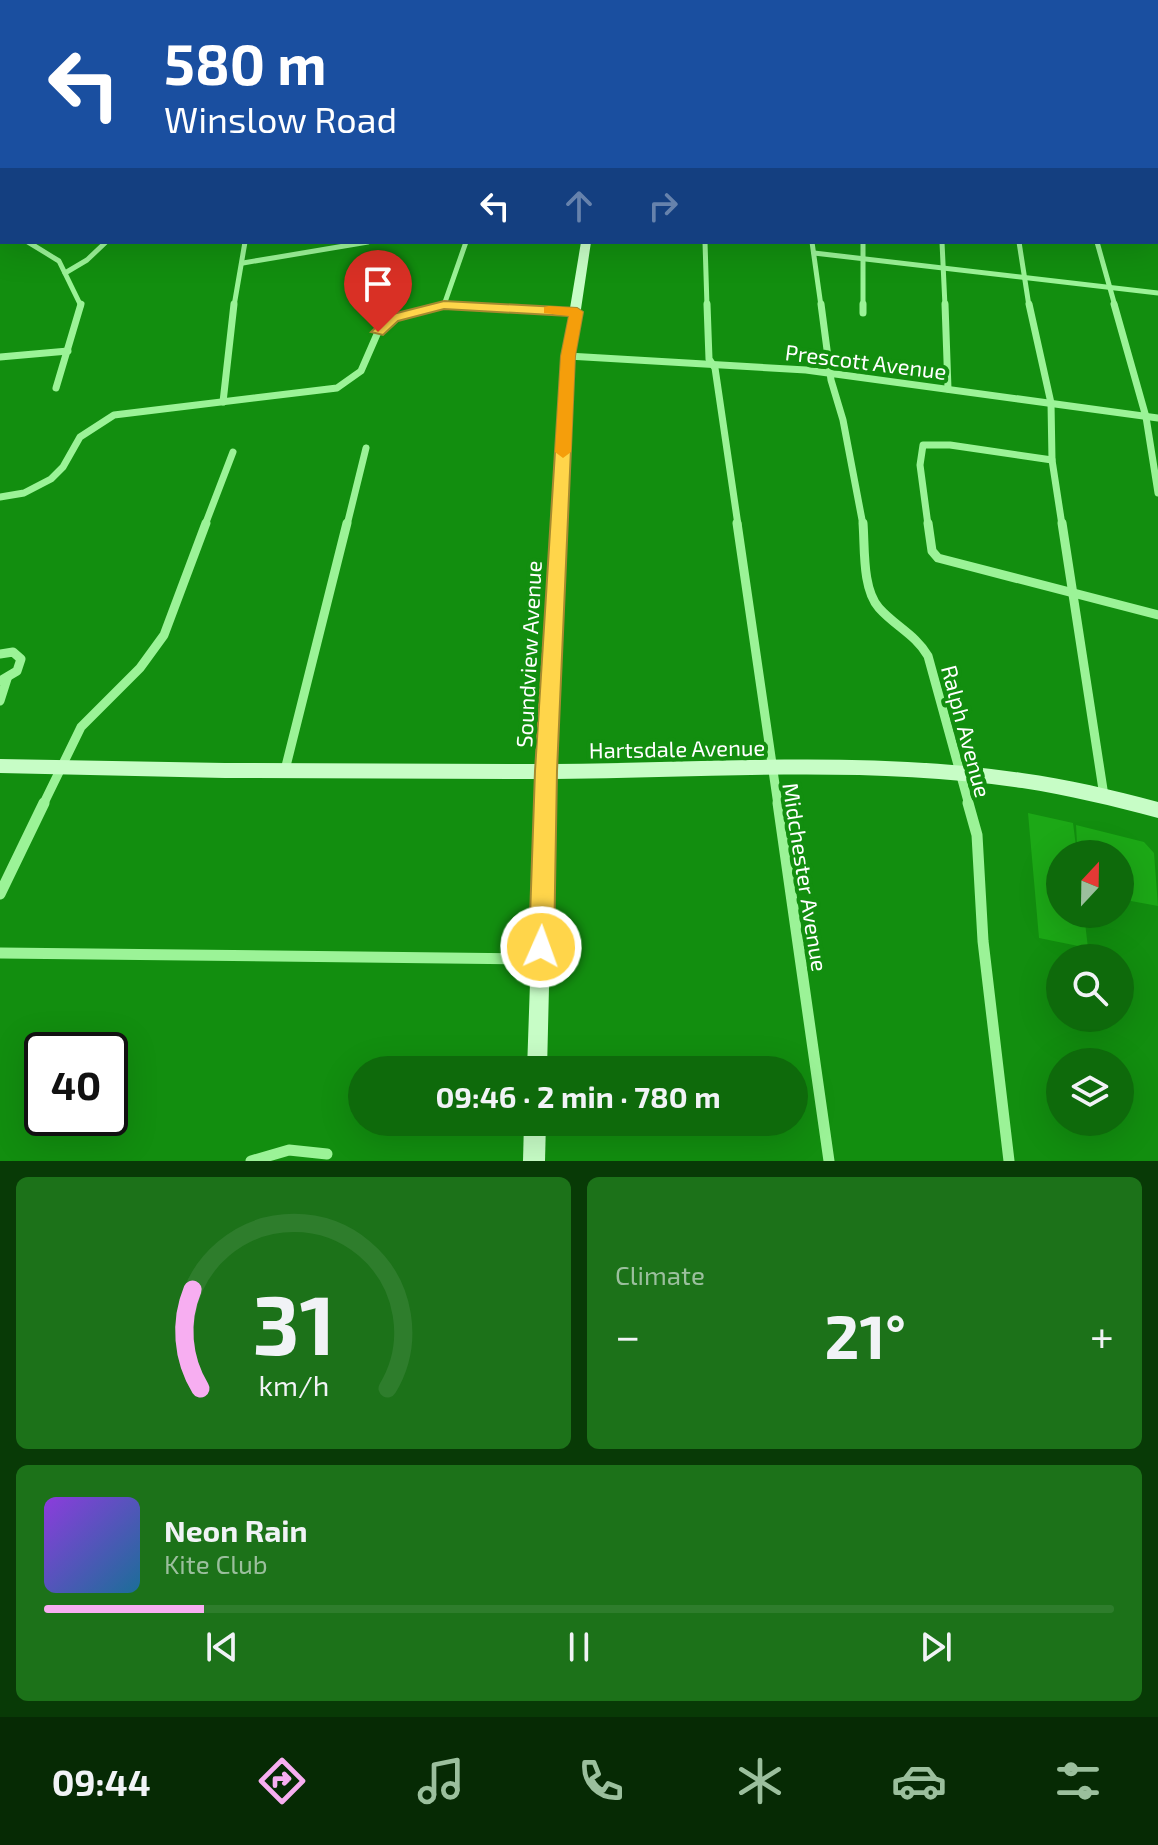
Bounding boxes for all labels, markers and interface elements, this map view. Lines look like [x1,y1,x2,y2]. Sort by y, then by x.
text: 580 m [164,29,327,96]
icon: left [32,32,136,136]
text: Winslow Road [164,97,397,140]
icon: left [473,184,517,228]
icon: ahead [557,184,601,228]
icon: right [641,184,685,228]
pin [344,250,412,332]
icon: arrive [356,262,400,306]
street label: Prescott Avenue [784,338,948,384]
street label: Soundview Avenue [510,560,546,748]
street label: Ralph Avenue [937,662,997,800]
street label: Hartsdale Avenue [589,733,765,763]
street label: Midchester Avenue [778,781,834,973]
north arrow [1046,840,1134,928]
map controls [1046,840,1134,1136]
position arrow [499,905,583,989]
button: search [1046,944,1134,1032]
speed limit sign: 40 [24,1032,128,1136]
button: layers [1046,1048,1134,1136]
text: 09:46 · 2 min · 780 m [435,1078,721,1114]
text: Climate [615,1259,705,1290]
text: 31 [252,1272,335,1372]
text: 21° [825,1299,906,1371]
text: − [615,1308,641,1361]
text: + [1090,1308,1114,1361]
text: km/h [258,1367,329,1402]
text: Neon Rain [164,1512,308,1548]
text: Kite Club [164,1548,268,1579]
icon: previous [200,1625,244,1669]
icon: pause [557,1625,601,1669]
icon: next [914,1625,958,1669]
icon: directions [254,1753,310,1809]
icon: music [413,1753,469,1809]
icon: phone [573,1753,629,1809]
icon: climate [732,1753,788,1809]
icon: car [891,1753,947,1809]
icon: filters [1050,1753,1106,1809]
text: 09:44 [52,1760,151,1803]

